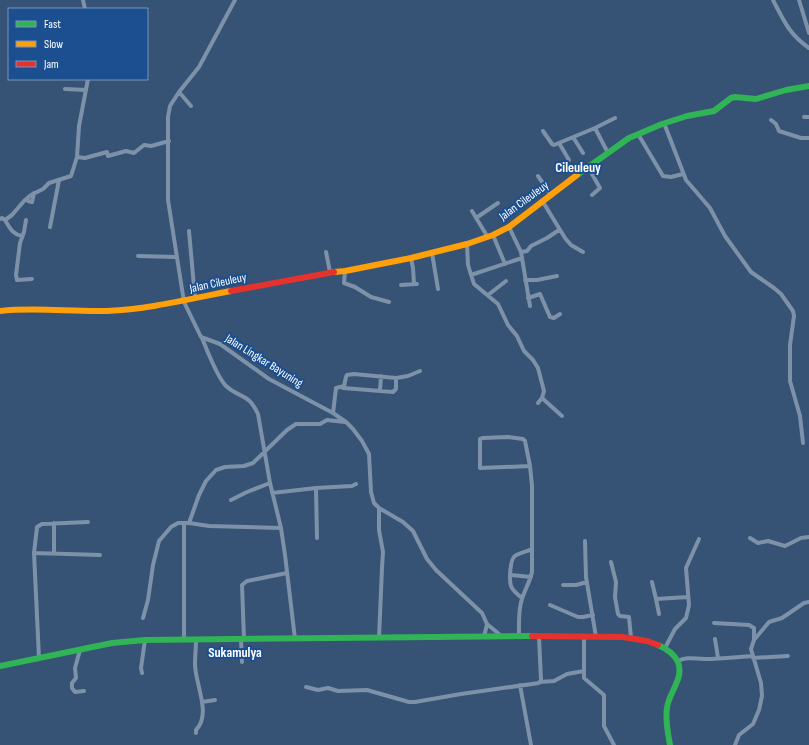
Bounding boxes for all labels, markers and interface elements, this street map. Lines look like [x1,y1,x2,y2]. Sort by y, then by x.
legend [8,8,148,80]
text: Fast [44,17,61,32]
text: Slow [44,37,63,52]
text: Jam [43,57,59,72]
district label: Cileuleuy [555,159,601,176]
street label: Jalan Cileuleuy [495,178,552,225]
street label: Jalan Cileuleuy [187,270,248,297]
street label: Jalan Lingkar Bayuning [221,331,306,391]
district label: Sukamulya [208,644,262,661]

